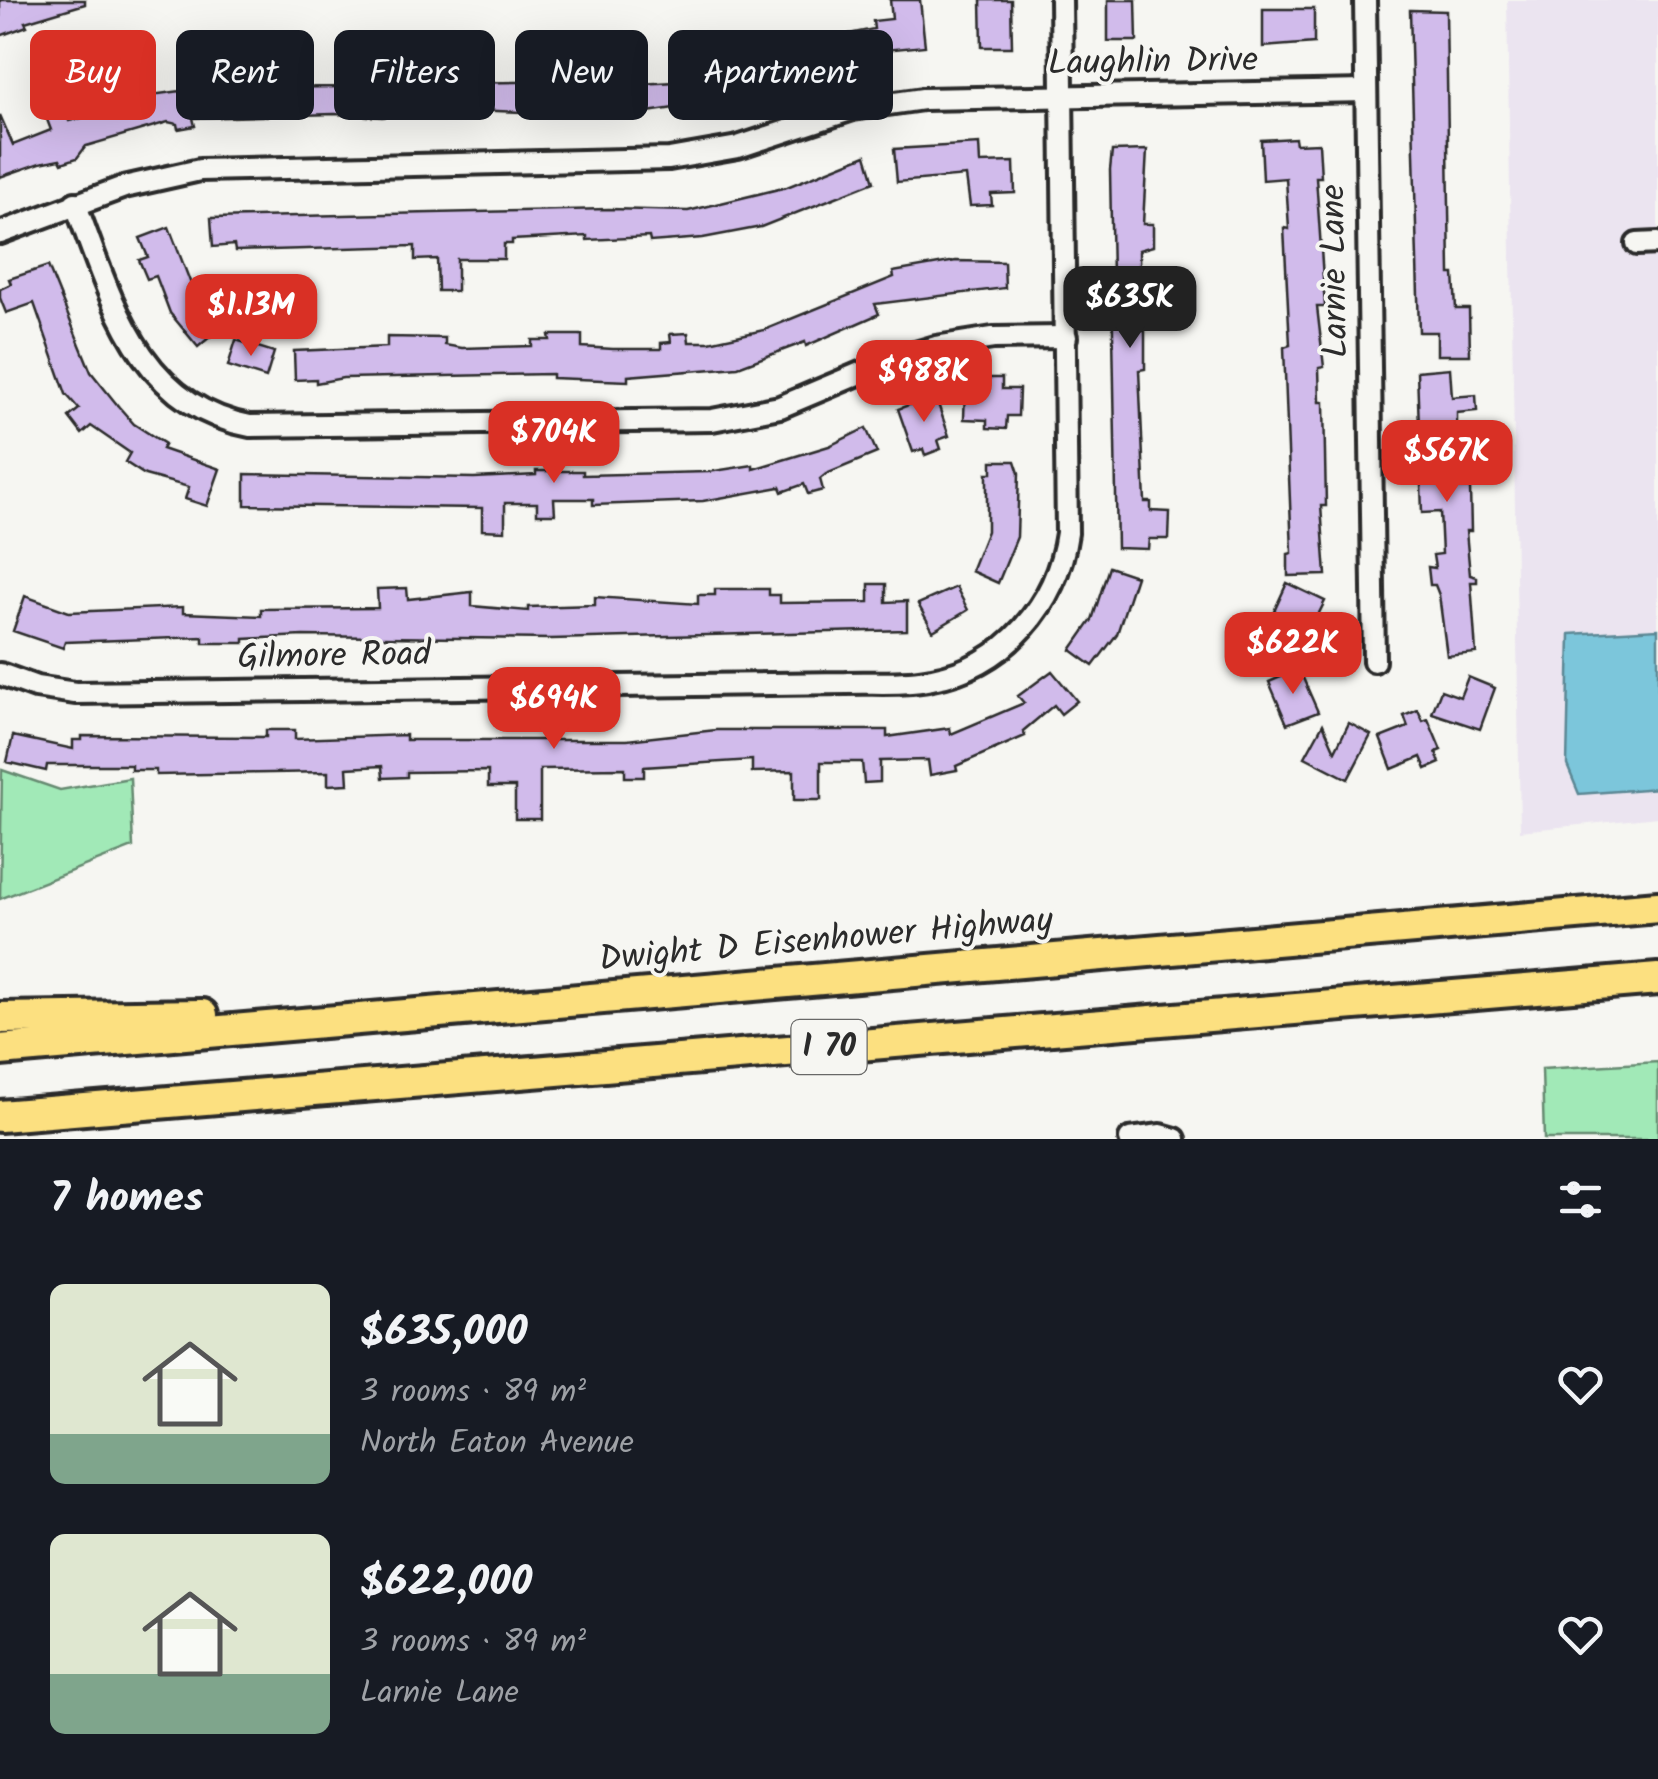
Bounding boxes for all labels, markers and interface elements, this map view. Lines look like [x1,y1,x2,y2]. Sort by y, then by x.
chip: Buy [30,30,156,120]
chip: Rent [176,30,314,120]
chip: Filters [334,30,495,120]
chip: New [515,30,648,120]
chip: Apartment [668,30,893,120]
street label: Laughlin Drive [1047,33,1259,93]
street label: Larnie Lane [1306,183,1366,358]
pin: $635K [1060,266,1200,351]
text: $635K [1085,273,1175,324]
pin: $1.13M [170,274,332,359]
text: $1.13M [207,281,295,332]
pin: $988K [854,340,994,425]
text: $988K [878,347,970,398]
pin: $704K [484,401,624,486]
text: $704K [510,408,598,459]
pin: $567K [1377,420,1517,505]
text: $567K [1404,427,1490,478]
pin: $622K [1223,612,1363,697]
text: $622K [1247,619,1339,670]
street label: Gilmore Road [237,627,433,687]
pin: $694K [484,667,624,752]
text: $694K [509,674,599,725]
street label: Dwight D Eisenhower Highway [597,893,1056,989]
road number: I 70 [792,1020,866,1074]
text: 7 homes [50,1166,203,1233]
icon: filters [1553,1172,1608,1227]
text: $635,000 [360,1300,528,1367]
icon: home [130,1324,250,1444]
icon: heart [1553,1357,1608,1412]
text: 3 rooms · 89 m² [360,1367,586,1418]
text: North Eaton Avenue [360,1418,634,1469]
text: $622,000 [360,1550,532,1617]
icon: home [130,1574,250,1694]
icon: heart [1553,1607,1608,1662]
text: 3 rooms · 89 m² [360,1617,586,1668]
text: Larnie Lane [360,1668,519,1719]

